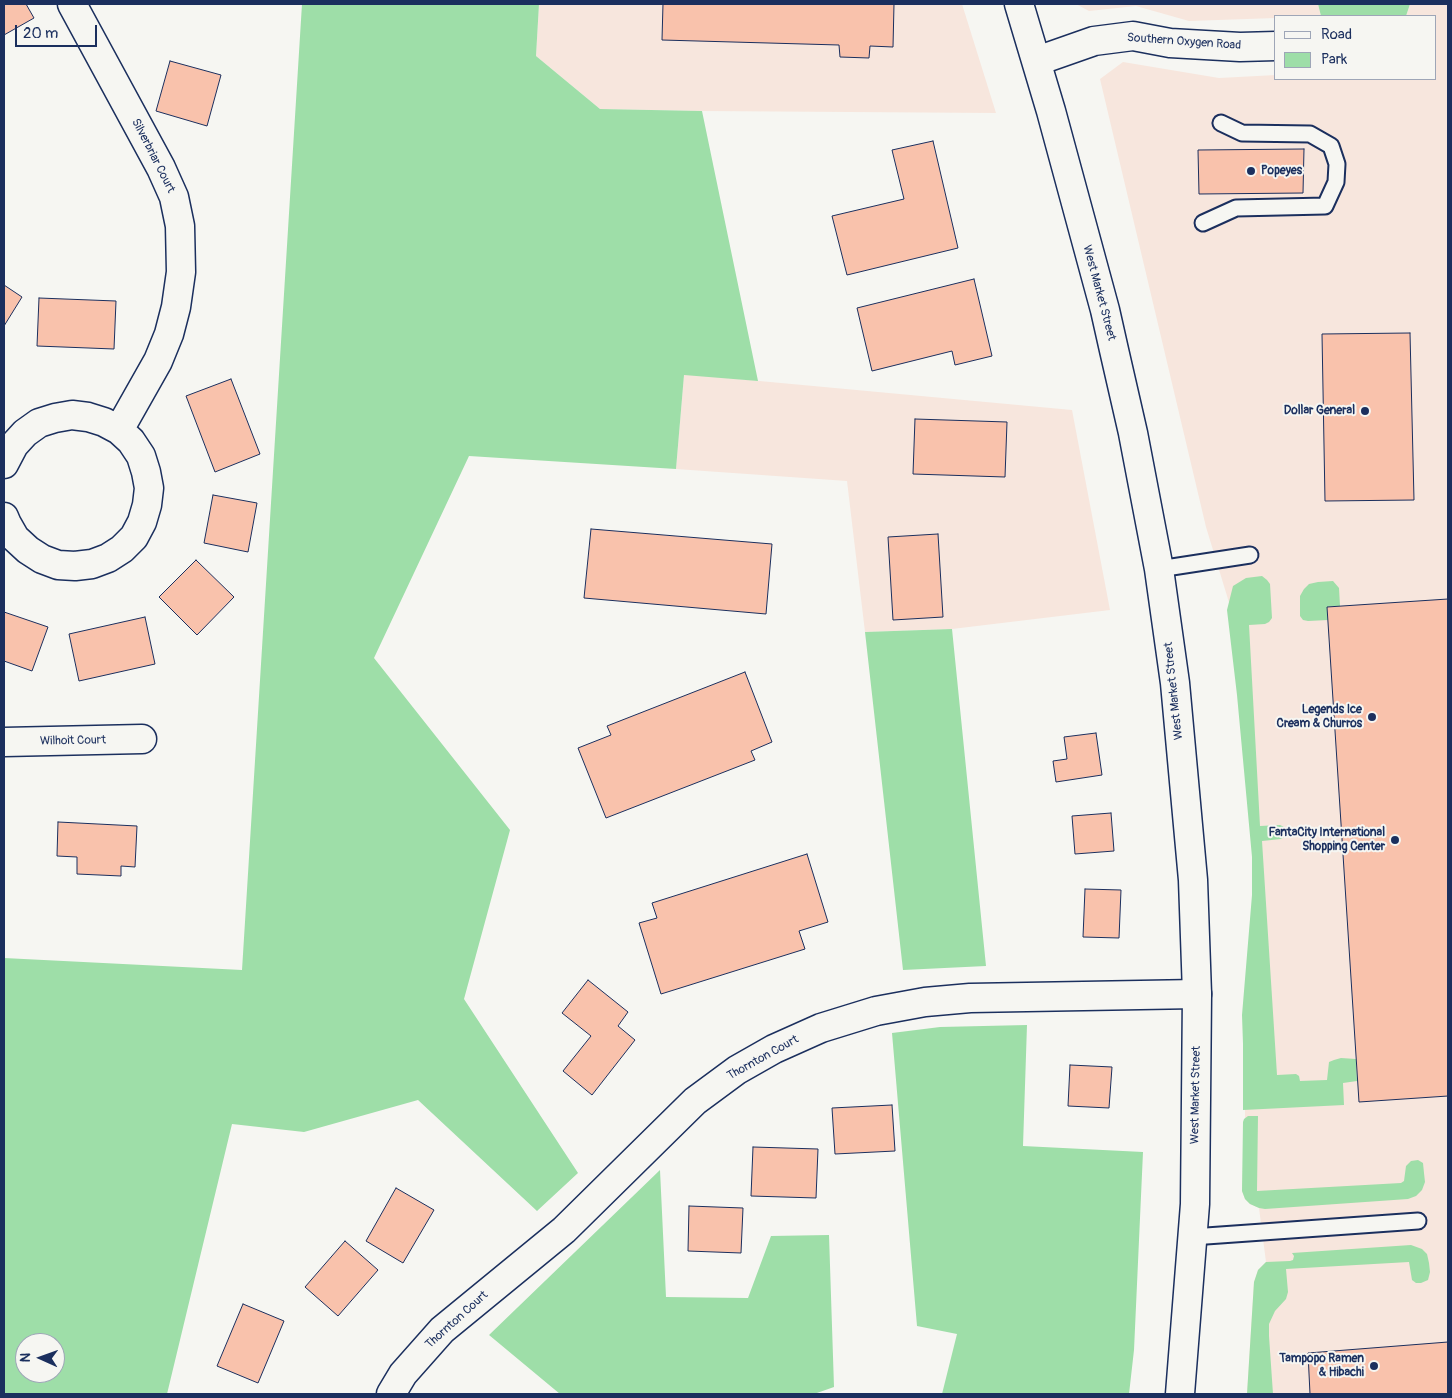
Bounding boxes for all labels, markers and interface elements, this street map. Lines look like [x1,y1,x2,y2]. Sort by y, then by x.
scale bar [18,15,100,47]
legend [1274,15,1437,80]
text: 20 m [23,24,58,43]
text: Road [1321,25,1352,44]
street label: Southern Oxygen Road [1127,31,1241,53]
text: Park [1321,50,1347,69]
street label: Silverbriar Court [128,116,178,196]
place label: Popeyes [1261,164,1302,178]
marker: Popeyes [1245,165,1257,177]
street label: West Market Street [1079,244,1119,342]
place label: Dollar General [1284,404,1355,418]
marker: Dollar General [1359,405,1371,417]
street label: West Market Street [1162,641,1186,741]
place label: Legends Ice Cream & Churros [1276,703,1362,731]
marker: Legends Ice Cream & Churros [1366,711,1378,723]
street label: Wilhoit Court [40,733,106,749]
place label: FantaCity International Shopping Center [1268,826,1385,854]
marker: FantaCity International Shopping Center [1389,834,1401,846]
street label: Thornton Court [725,1032,801,1084]
street label: West Market Street [1188,1046,1204,1144]
street label: Thornton Court [423,1288,491,1352]
north arrow [15,1333,65,1383]
text: N [17,1352,34,1363]
place label: Tampopo Ramen & Hibachi [1279,1352,1364,1380]
marker: Tampopo Ramen & Hibachi [1368,1360,1380,1372]

